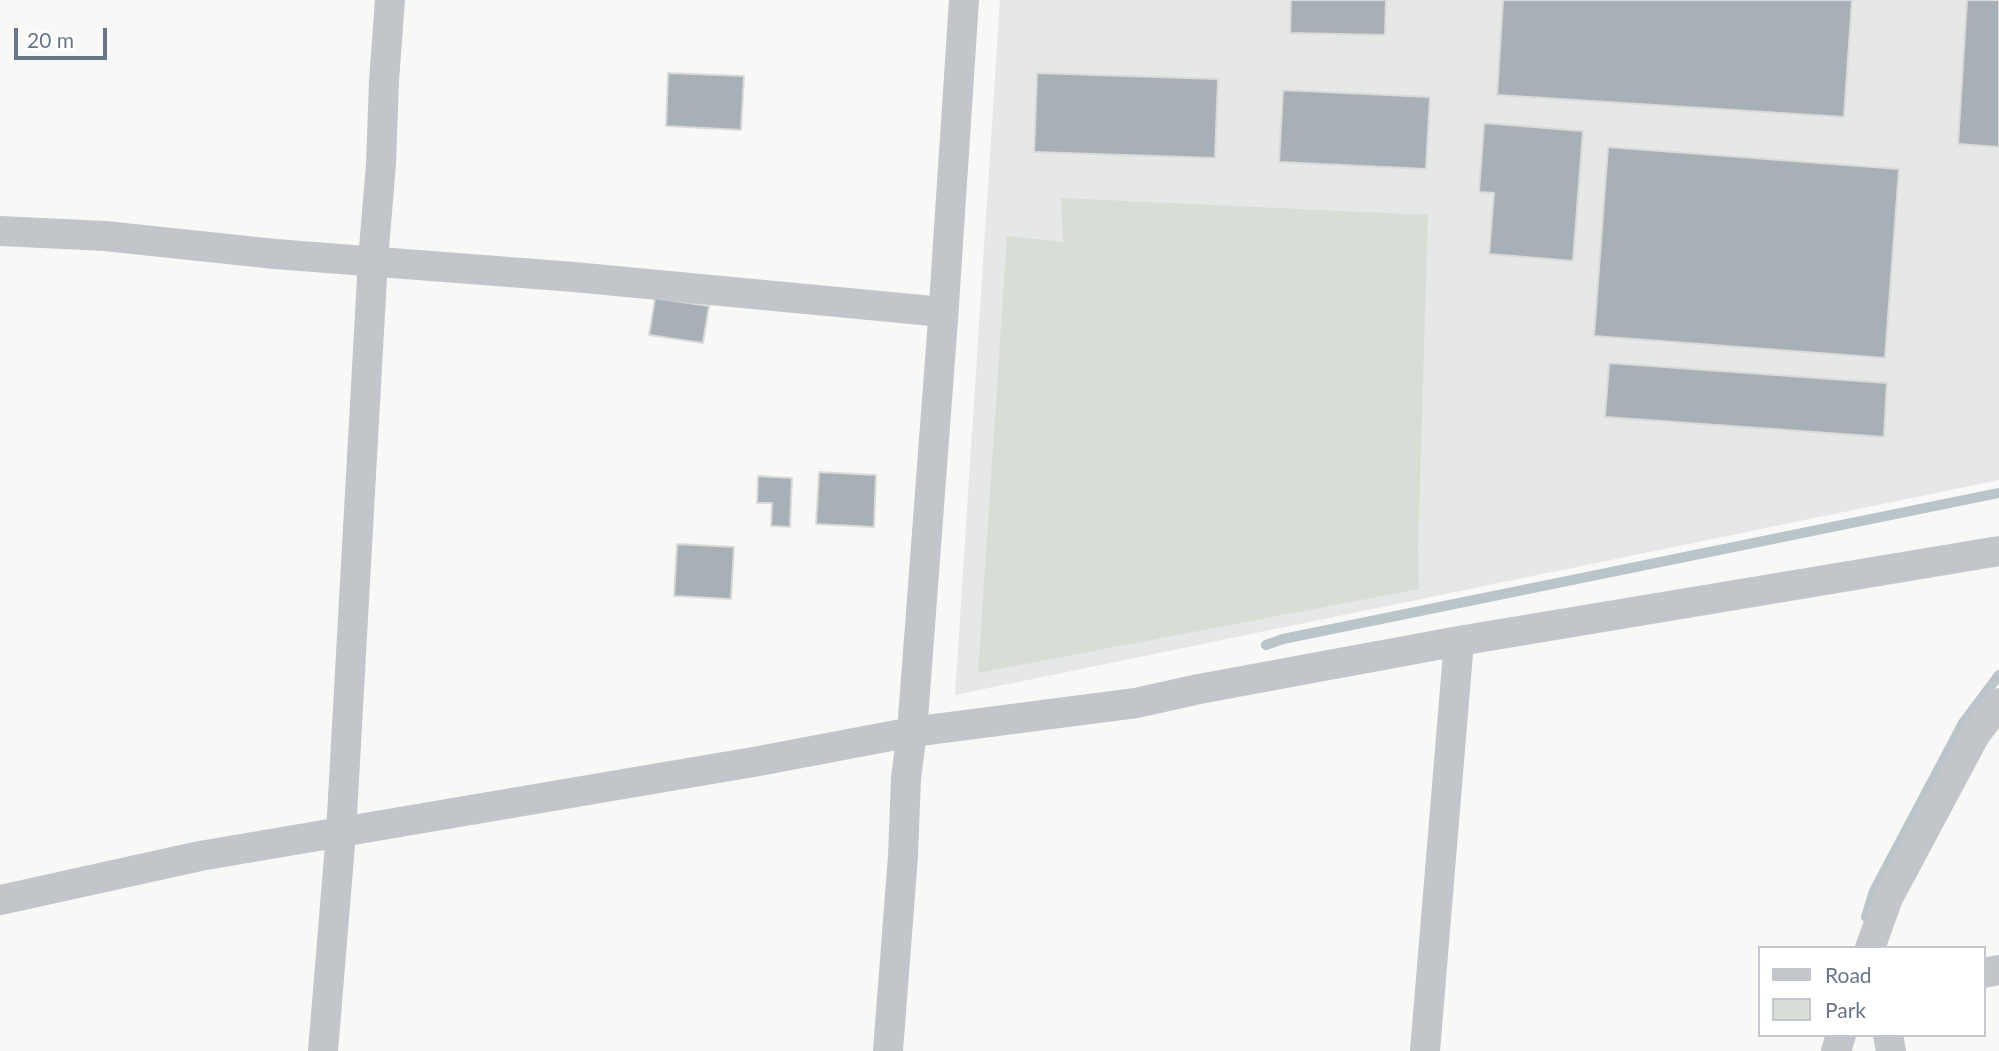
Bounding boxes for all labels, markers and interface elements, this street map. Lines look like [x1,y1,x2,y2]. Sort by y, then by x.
scale bar [18,14,110,58]
text: 20 m [27,27,74,52]
legend [1758,946,1985,1037]
text: Road [1825,962,1872,987]
text: Park [1825,997,1866,1022]

